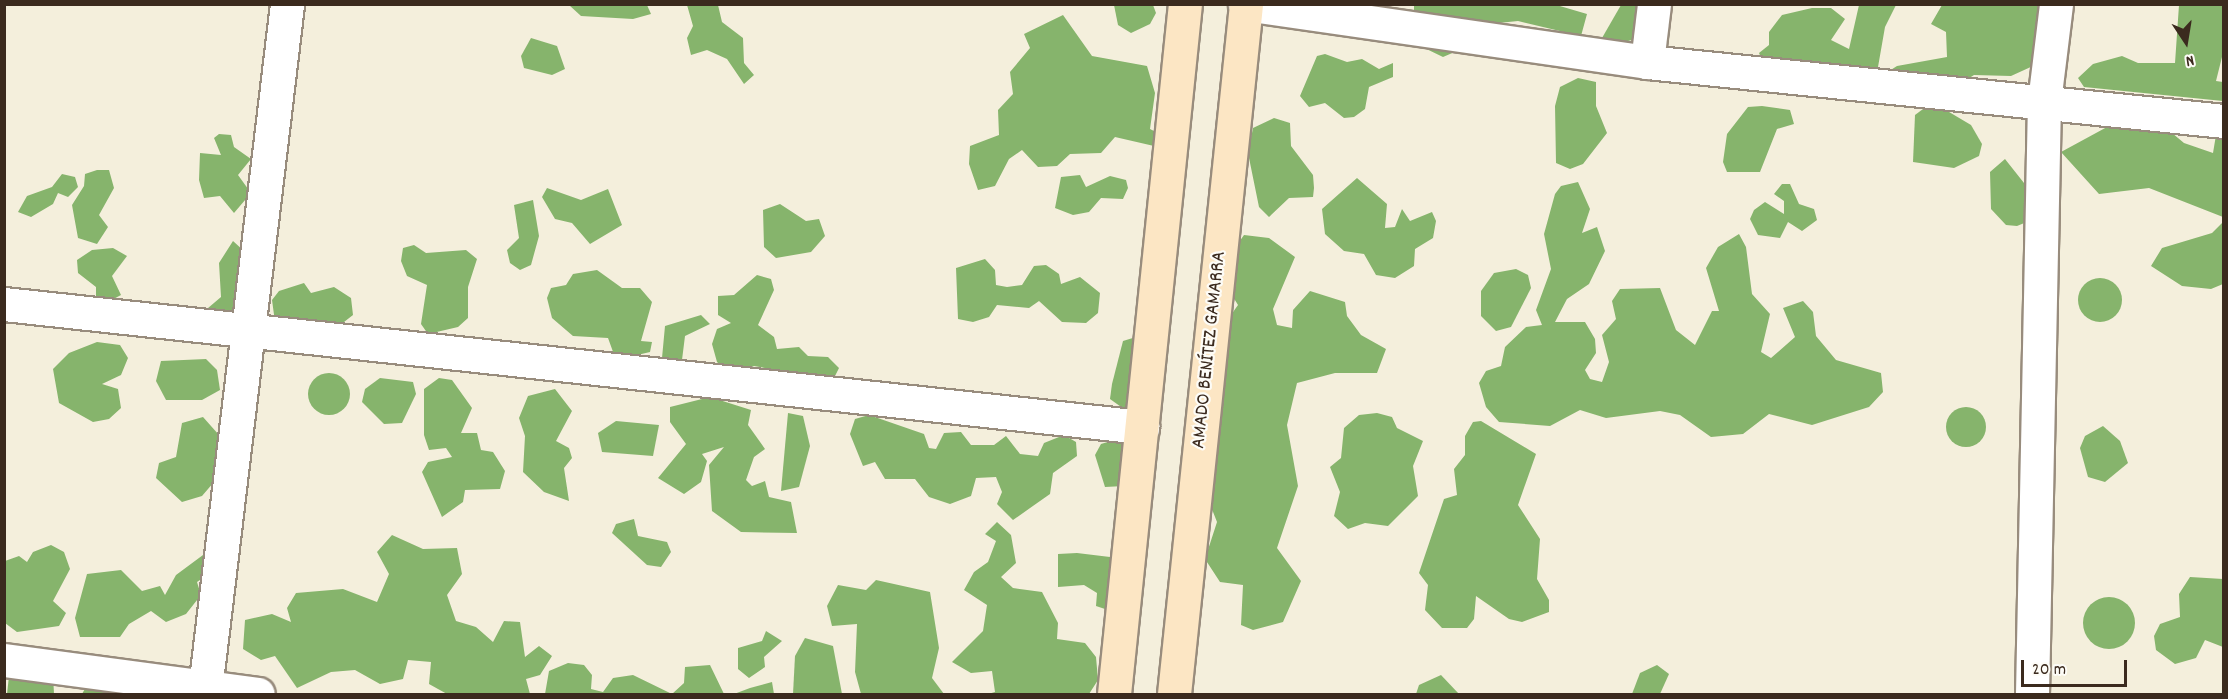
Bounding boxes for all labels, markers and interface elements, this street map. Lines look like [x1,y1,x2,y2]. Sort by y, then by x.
north arrow [2156,12,2216,72]
text: N [2184,48,2196,72]
street label: AMADO BENÍTEZ GAMARRA [1188,250,1232,450]
scale bar [2024,648,2130,686]
text: 20 m [2032,658,2066,683]

